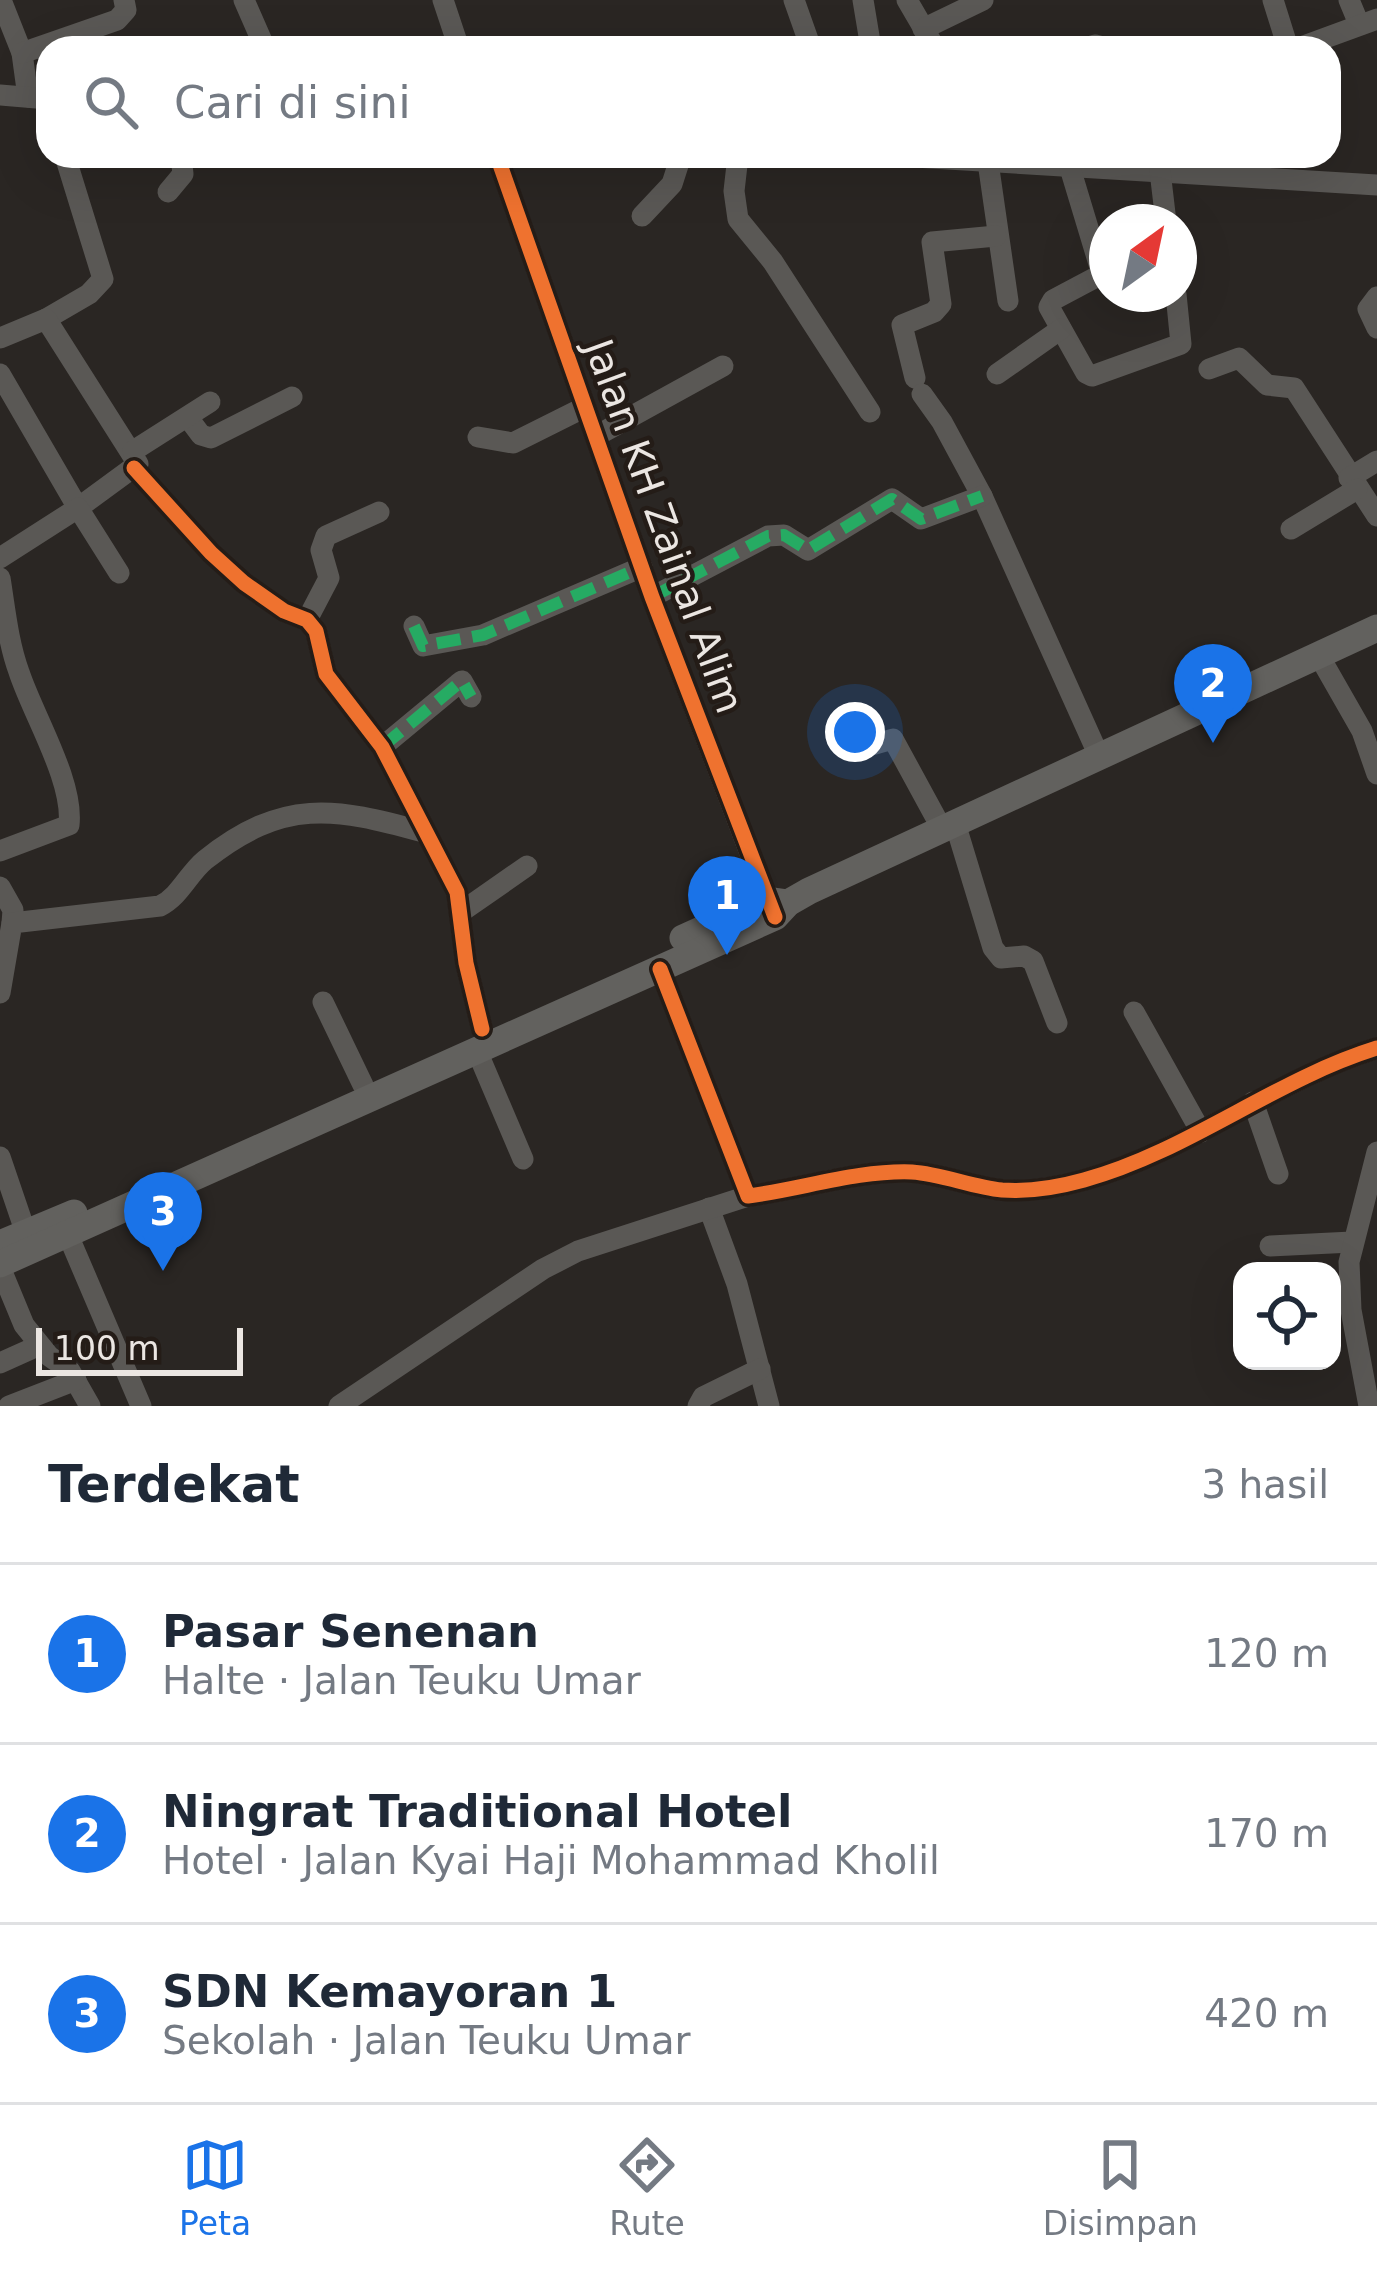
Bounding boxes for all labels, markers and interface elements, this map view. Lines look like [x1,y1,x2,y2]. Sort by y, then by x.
search box [36,36,1341,168]
icon: search [78,69,144,135]
text: Cari di sini [174,76,411,129]
north arrow [1089,204,1197,312]
street label: Jalan KH Zainal Alim [574,330,753,719]
pin: 2 [1174,644,1252,743]
your location [825,702,885,762]
pin: 1 [688,856,766,955]
pin: 3 [124,1172,202,1271]
map controls [1233,1262,1341,1370]
button: locate [1233,1262,1341,1370]
scale bar [36,1322,243,1375]
text: 100 m [54,1329,160,1368]
text: Terdekat [48,1455,300,1514]
text: 3 hasil [1201,1462,1329,1507]
text: Pasar Senenan [162,1605,539,1658]
text: 1 [73,1631,101,1676]
text: 120 m [1204,1631,1329,1676]
text: Halte · Jalan Teuku Umar [162,1658,641,1703]
text: Ningrat Traditional Hotel [162,1785,792,1838]
text: 2 [73,1811,101,1856]
text: 170 m [1204,1811,1329,1856]
text: Hotel · Jalan Kyai Haji Mohammad Kholil [162,1838,940,1883]
text: SDN Kemayoran 1 [162,1965,617,2018]
text: 3 [73,1991,101,2036]
text: 420 m [1204,1991,1329,2036]
text: Sekolah · Jalan Teuku Umar [162,2018,691,2063]
tab: Peta [179,2132,251,2243]
tab: Rute [609,2132,685,2243]
tab: Disimpan [1043,2132,1198,2243]

